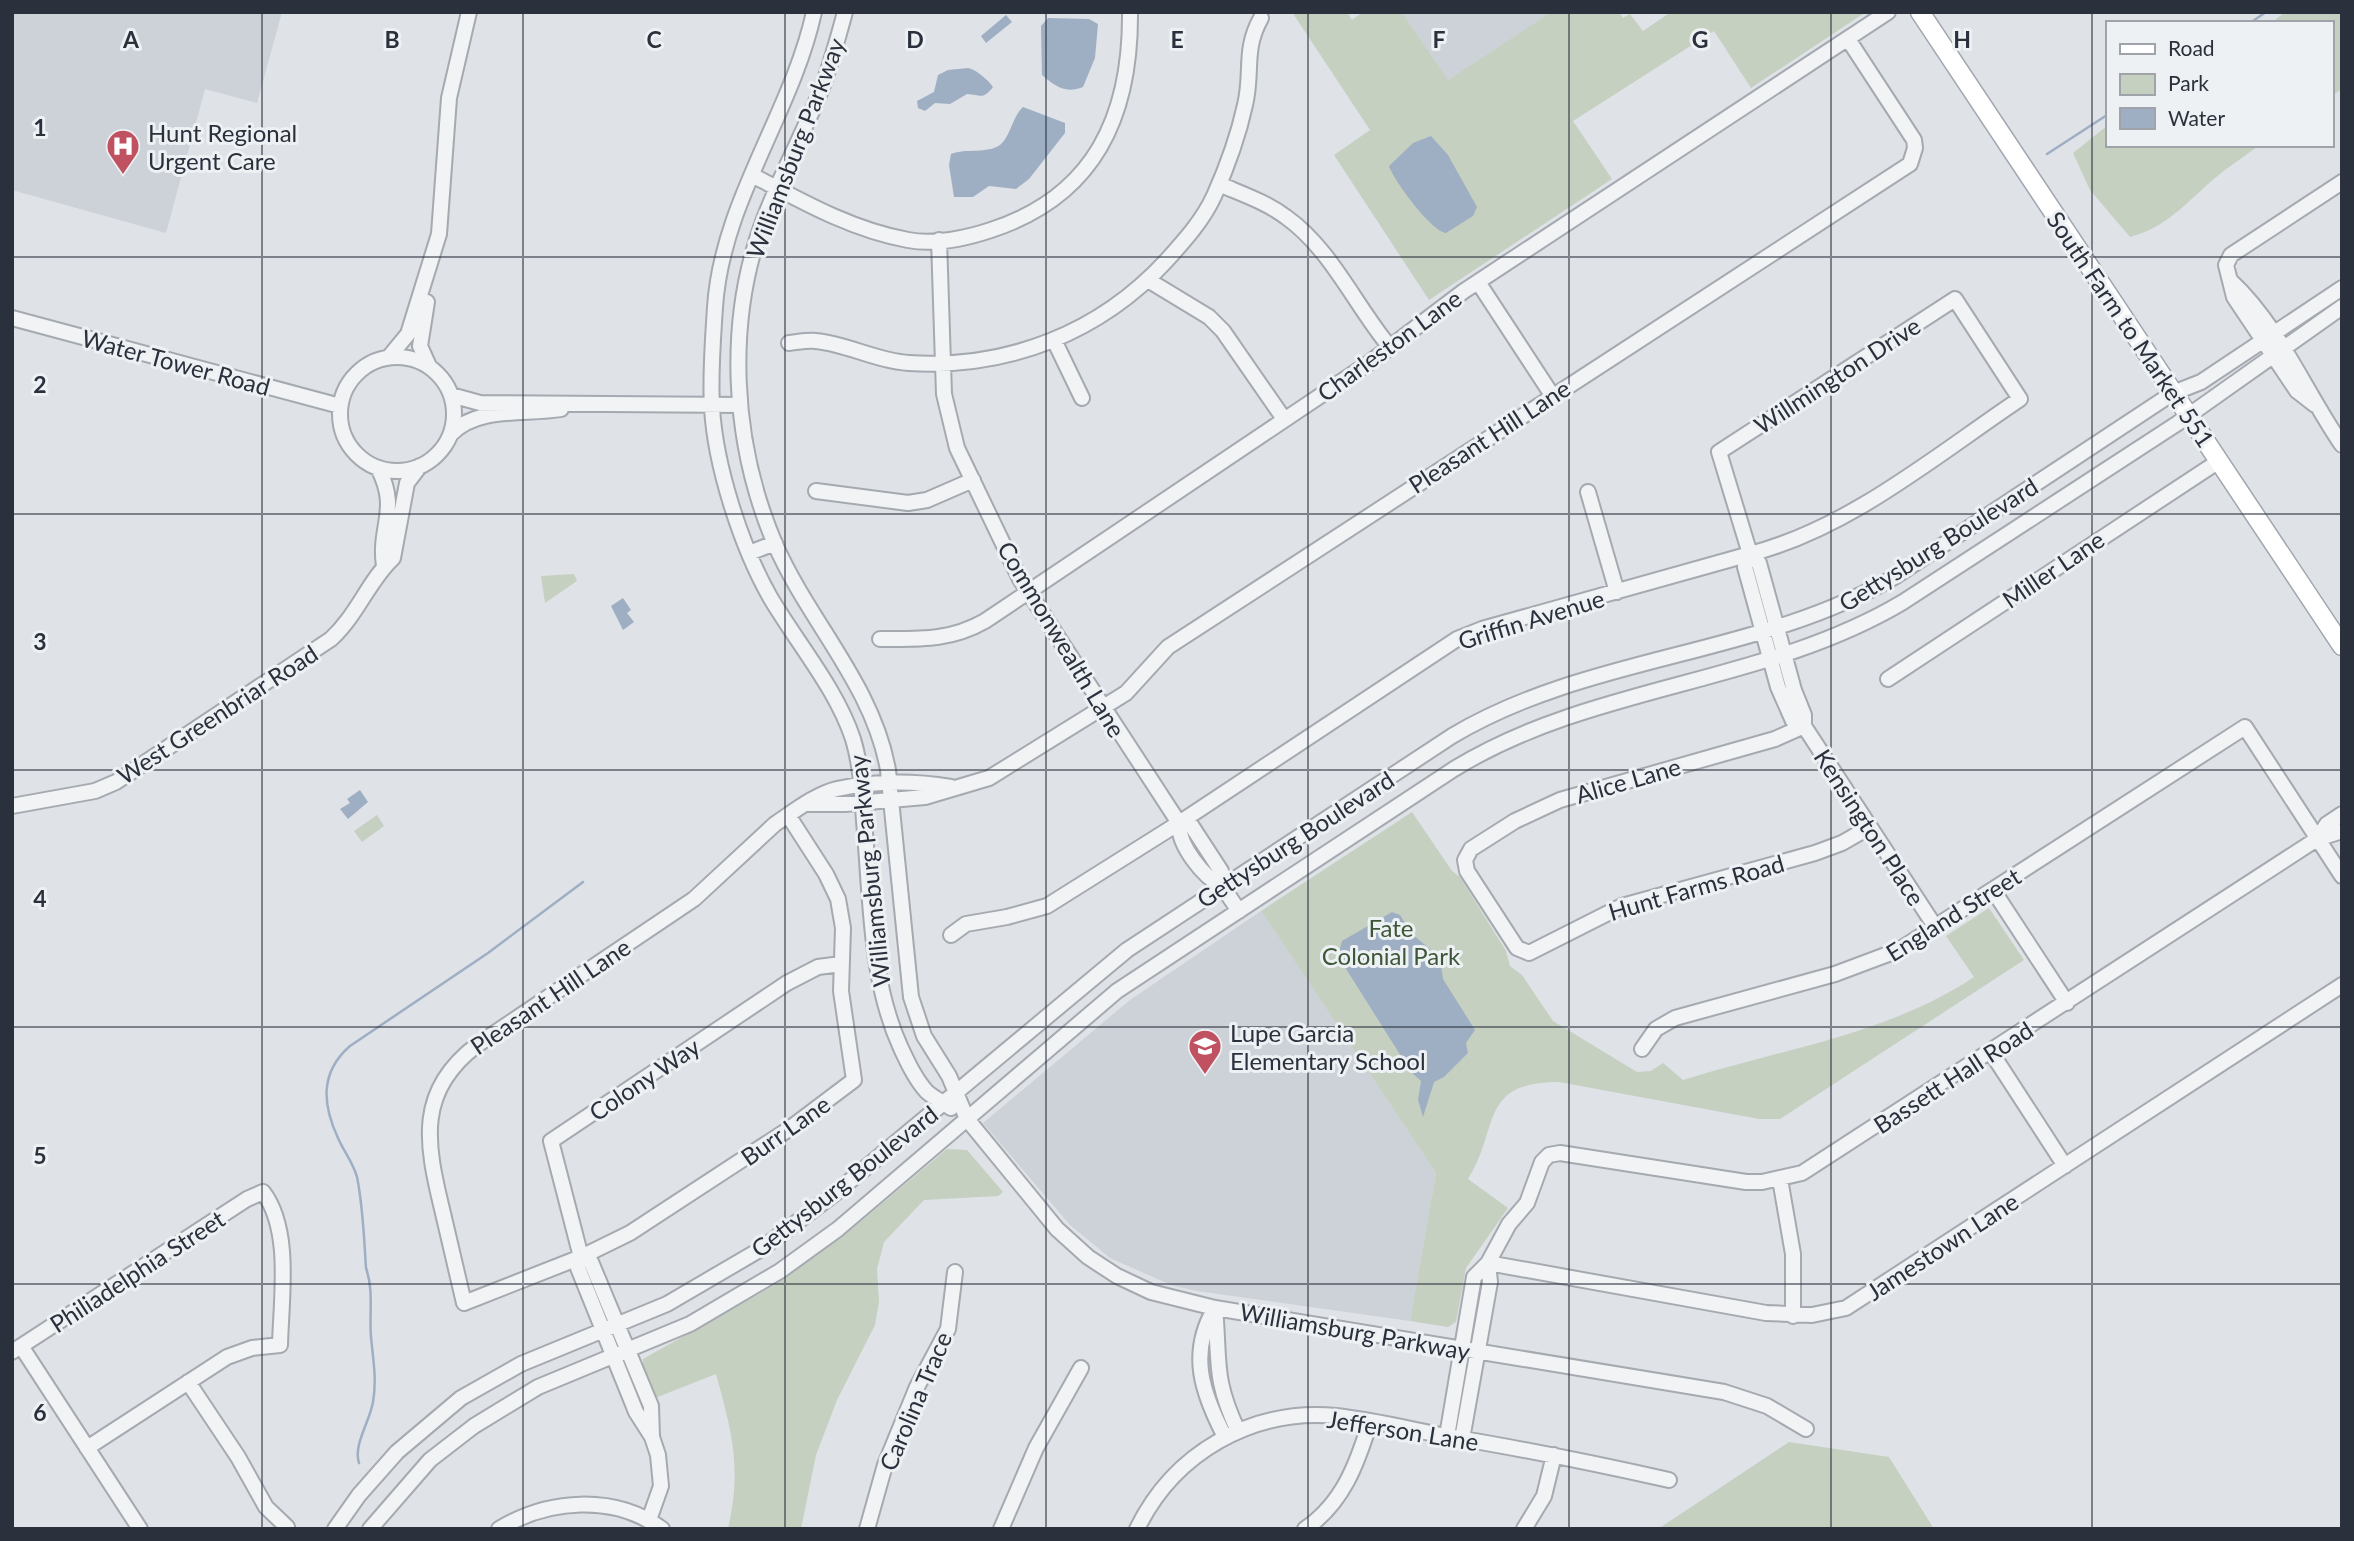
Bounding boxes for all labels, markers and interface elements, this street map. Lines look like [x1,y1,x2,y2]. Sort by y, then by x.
legend [2106,21,2333,147]
text: A [122,25,140,53]
text: B [384,25,400,53]
text: C [646,25,662,53]
text: D [906,25,924,53]
text: E [1170,25,1184,53]
text: F [1432,25,1446,53]
text: G [1692,25,1708,53]
text: H [1953,25,1971,53]
street label: Williamsburg Parkway [740,33,851,262]
text: Road [2168,35,2215,60]
text: Park [2168,70,2209,95]
text: Water [2168,105,2225,130]
text: 1 [33,113,47,141]
place label: Hunt Regional Urgent Care [148,118,297,175]
hospital icon: Hunt Regional Urgent Care [104,127,142,176]
street label: South Farm to Market 551 [2041,206,2221,452]
street label: Charleston Lane [1311,283,1467,407]
street label: Willmington Drive [1749,311,1925,439]
street label: Water Tower Road [79,323,273,401]
text: 2 [33,370,47,398]
street label: Pleasant Hill Lane [1403,373,1575,499]
street label: Gettysburg Boulevard [1833,471,2043,617]
street label: Miller Lane [1997,524,2109,614]
street label: Commonwealth Lane [992,536,1132,742]
street label: Griffin Avenue [1454,583,1608,655]
text: 3 [33,627,47,655]
street label: West Greenbriar Road [111,638,323,790]
street label: Kensington Place [1809,743,1931,911]
street label: Alice Lane [1572,751,1684,809]
street label: Williamsburg Parkway [842,753,896,988]
street label: Gettysburg Boulevard [1191,764,1399,914]
street label: Hunt Farms Road [1605,848,1787,926]
street label: England Street [1880,861,2026,967]
text: 4 [33,884,47,912]
park label: Fate Colonial Park [1322,913,1461,970]
street label: Pleasant Hill Lane [465,932,635,1060]
street label: Bassett Hall Road [1868,1015,2038,1139]
place label: Lupe Garcia Elementary School [1230,1018,1426,1075]
school or university icon: Lupe Garcia Elementary School [1186,1027,1224,1076]
street label: Colony Way [583,1031,705,1126]
street label: Burr Lane [735,1089,835,1171]
street label: Gettysburg Boulevard [745,1099,943,1263]
text: 5 [33,1141,47,1169]
street label: Jamestown Lane [1861,1186,2023,1306]
street label: Philiadelphia Street [44,1203,230,1338]
street label: Williamsburg Parkway [1238,1296,1473,1366]
street label: Carolina Trace [873,1327,957,1475]
text: 6 [33,1398,47,1426]
street label: Jefferson Lane [1325,1404,1481,1456]

